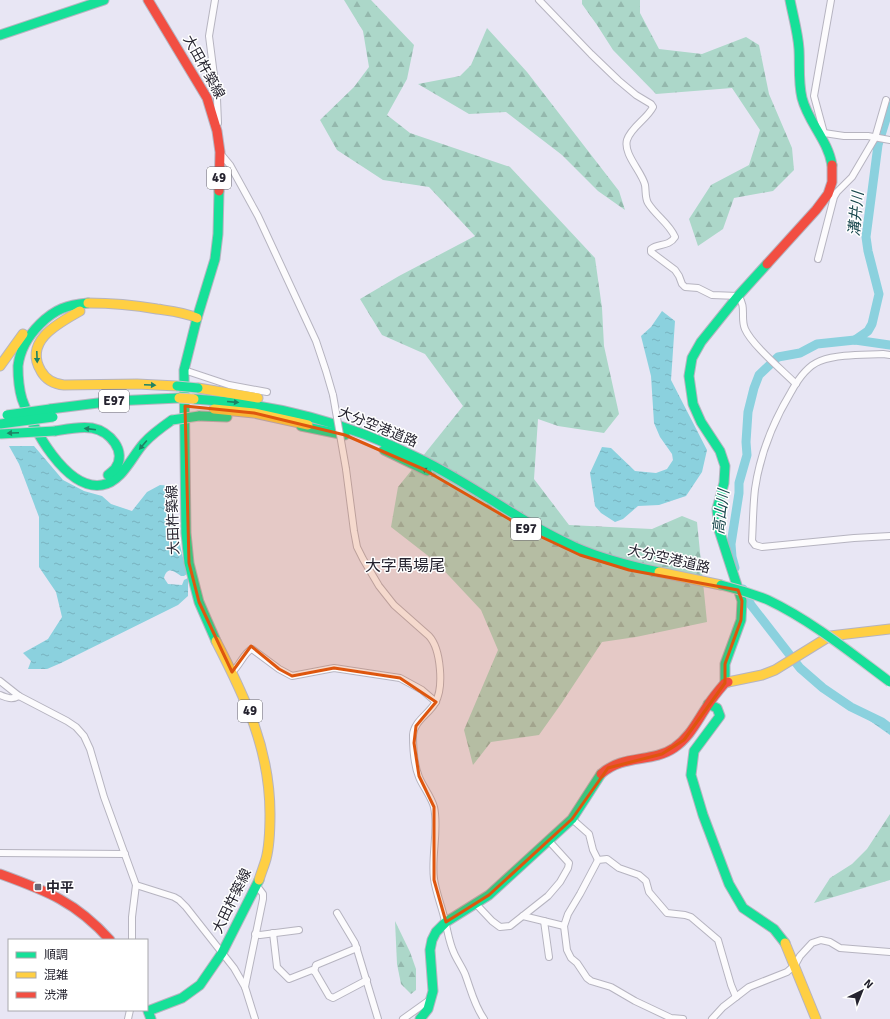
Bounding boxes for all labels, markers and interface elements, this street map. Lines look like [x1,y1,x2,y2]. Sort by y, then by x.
street label: 大田杵築線 [180,32,228,102]
road number: 49 [207,167,231,189]
water label: 溝井川 [845,189,867,237]
one-way arrow [33,351,40,363]
one-way arrow [144,381,156,388]
road number: E97 [99,390,129,412]
one-way arrow [227,399,239,406]
street label: 大分空港道路 [336,403,420,451]
one-way arrow [84,426,96,432]
one-way arrow [7,430,19,437]
one-way arrow [138,440,147,451]
one-way arrow [421,468,433,474]
street label: 大田杵築線 [163,485,183,555]
water label: 高山川 [709,487,733,535]
road number: E97 [511,518,541,540]
street label: 大分空港道路 [626,541,712,577]
district label: 大字馬場尾 [365,556,445,576]
road number: 49 [238,700,262,722]
street label: 大田杵築線 [209,866,255,936]
place label: 中平 [46,879,74,896]
marker: 中平 [33,882,43,892]
legend [8,939,148,1011]
text: 順調 [44,948,68,963]
text: 混雑 [44,968,68,983]
north arrow [842,971,882,1011]
text: N [861,977,876,991]
text: 渋滞 [44,988,68,1003]

